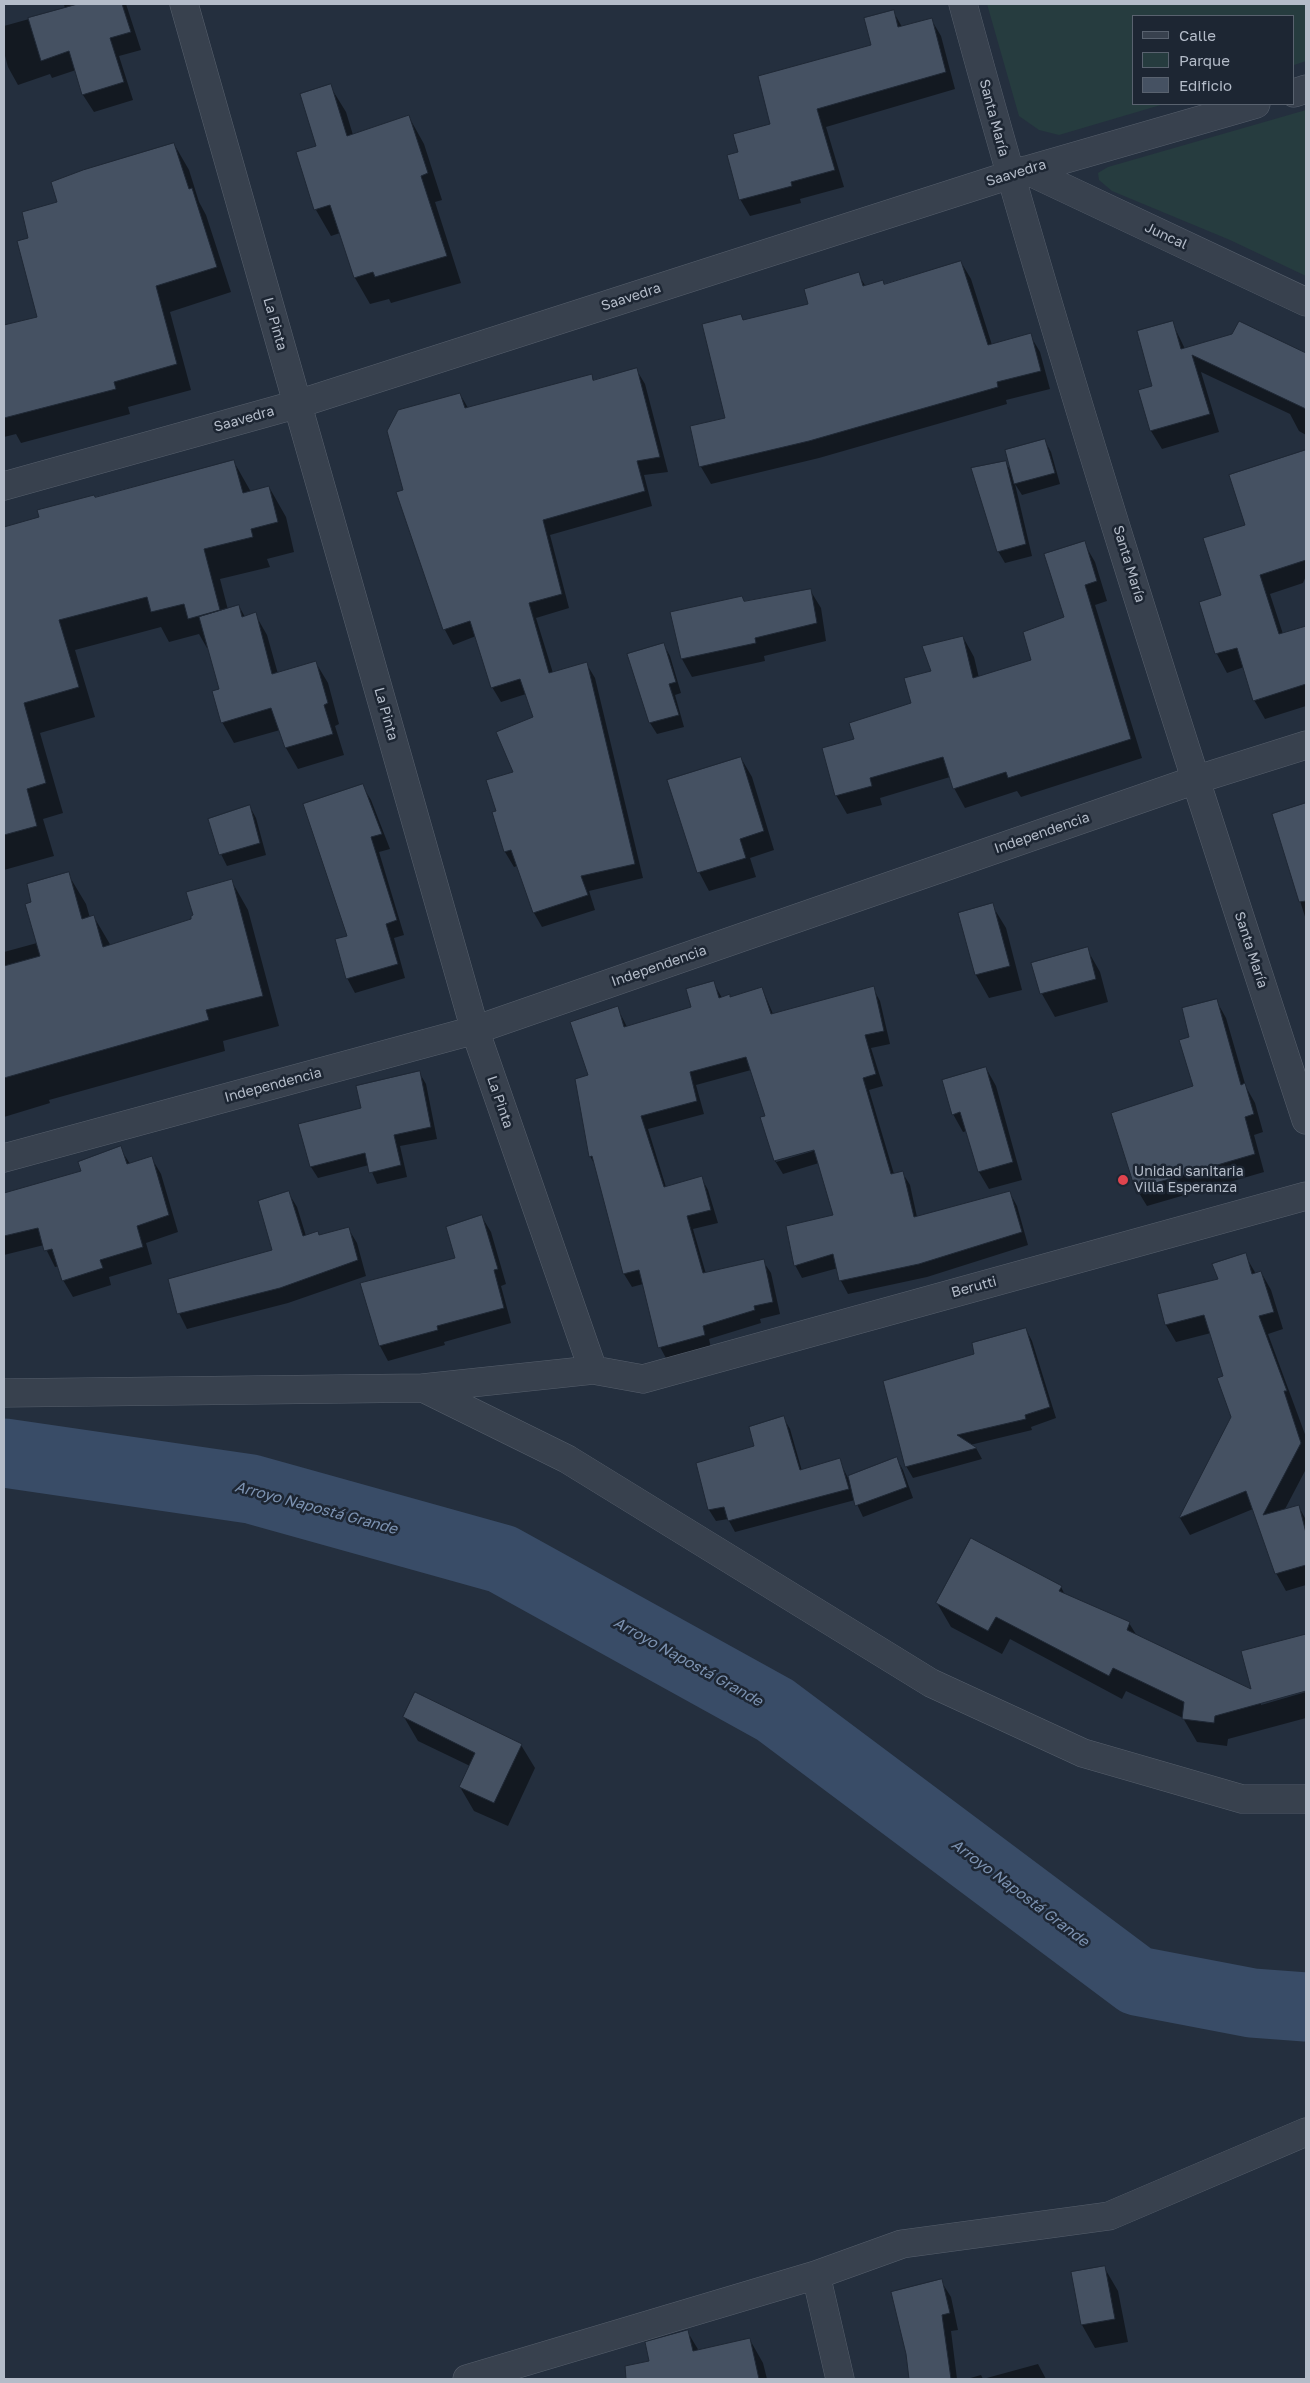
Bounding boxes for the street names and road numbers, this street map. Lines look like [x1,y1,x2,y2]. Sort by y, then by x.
street label: Santa María [976,77,1012,159]
street label: Saavedra [984,156,1048,190]
street label: Juncal [1142,219,1190,253]
street label: Saavedra [599,279,663,315]
street label: La Pinta [259,296,291,352]
street label: Saavedra [212,402,276,436]
street label: Santa María [1109,524,1149,604]
street label: La Pinta [370,686,402,742]
street label: Independencia [992,809,1092,857]
street label: Santa María [1231,910,1271,990]
street label: Independencia [609,942,709,990]
street label: Independencia [223,1064,323,1106]
street label: La Pinta [483,1074,517,1130]
street label: Berutti [949,1273,999,1301]

